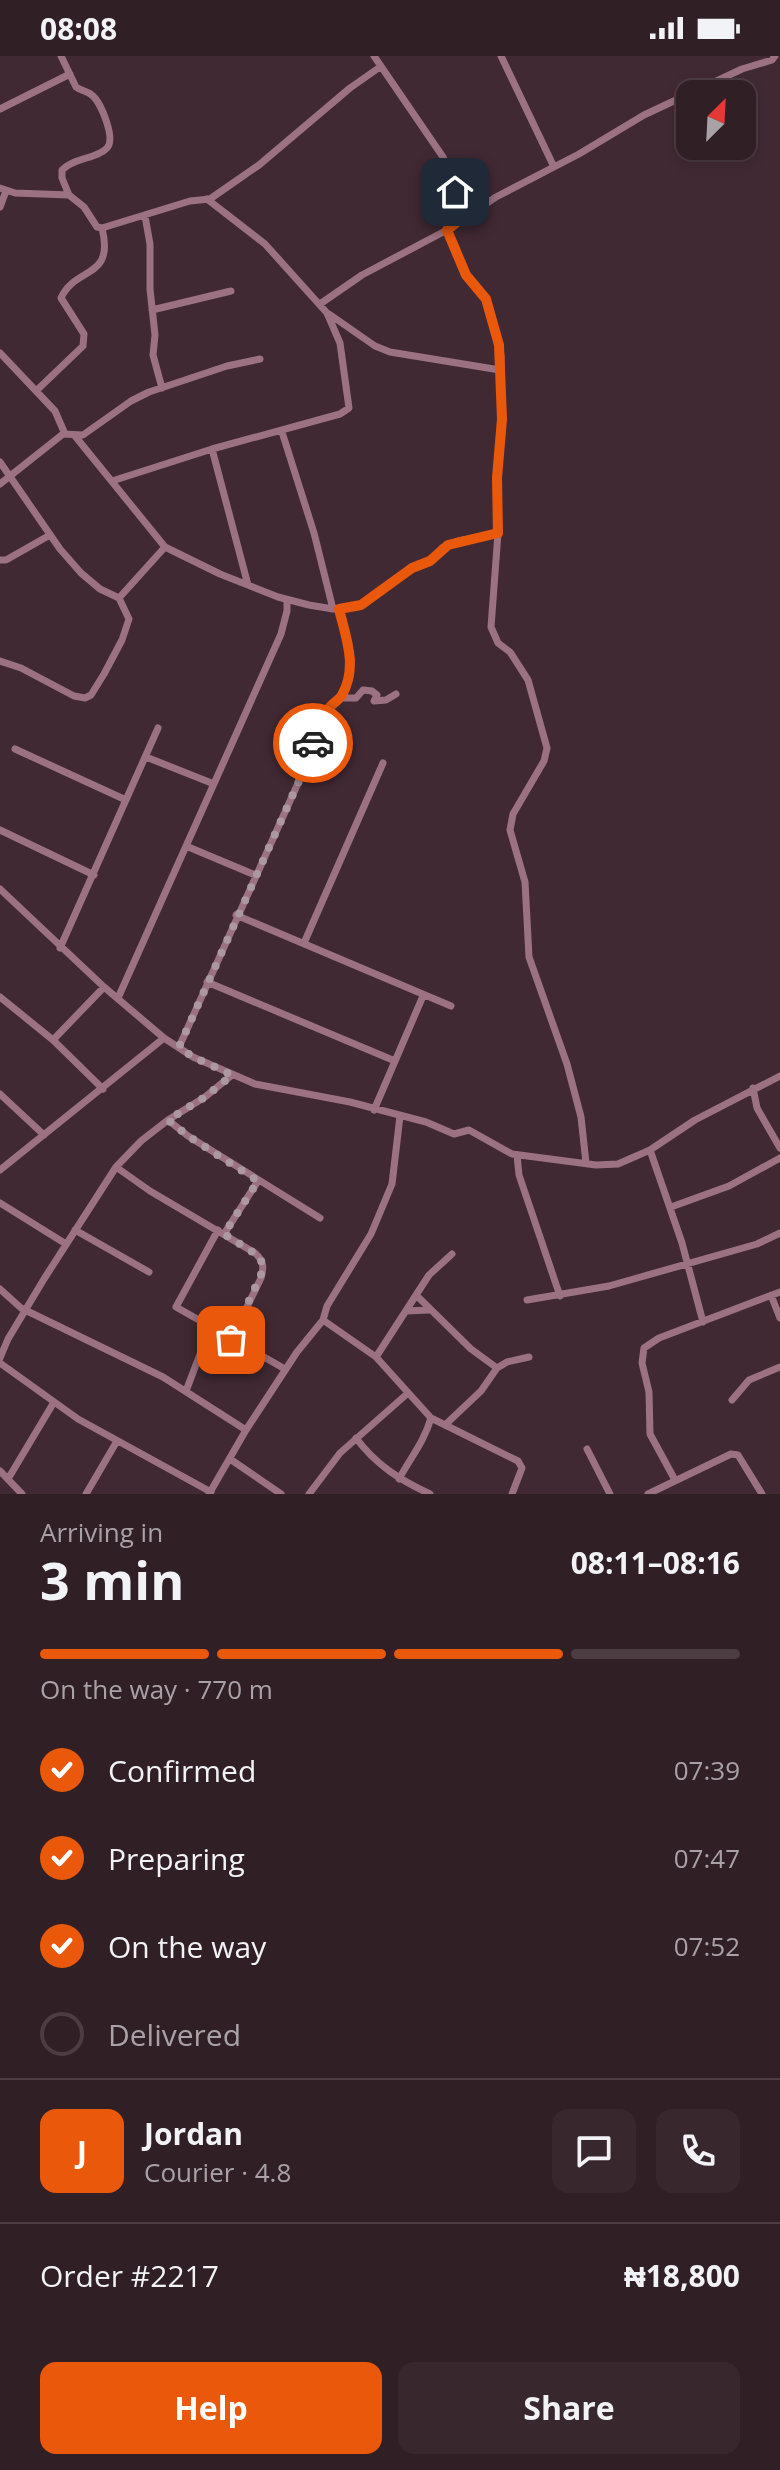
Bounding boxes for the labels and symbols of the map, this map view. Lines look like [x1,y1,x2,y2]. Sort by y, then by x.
north arrow [676,80,756,160]
pin [421,158,489,226]
courier [273,703,353,783]
pin [197,1306,265,1374]

